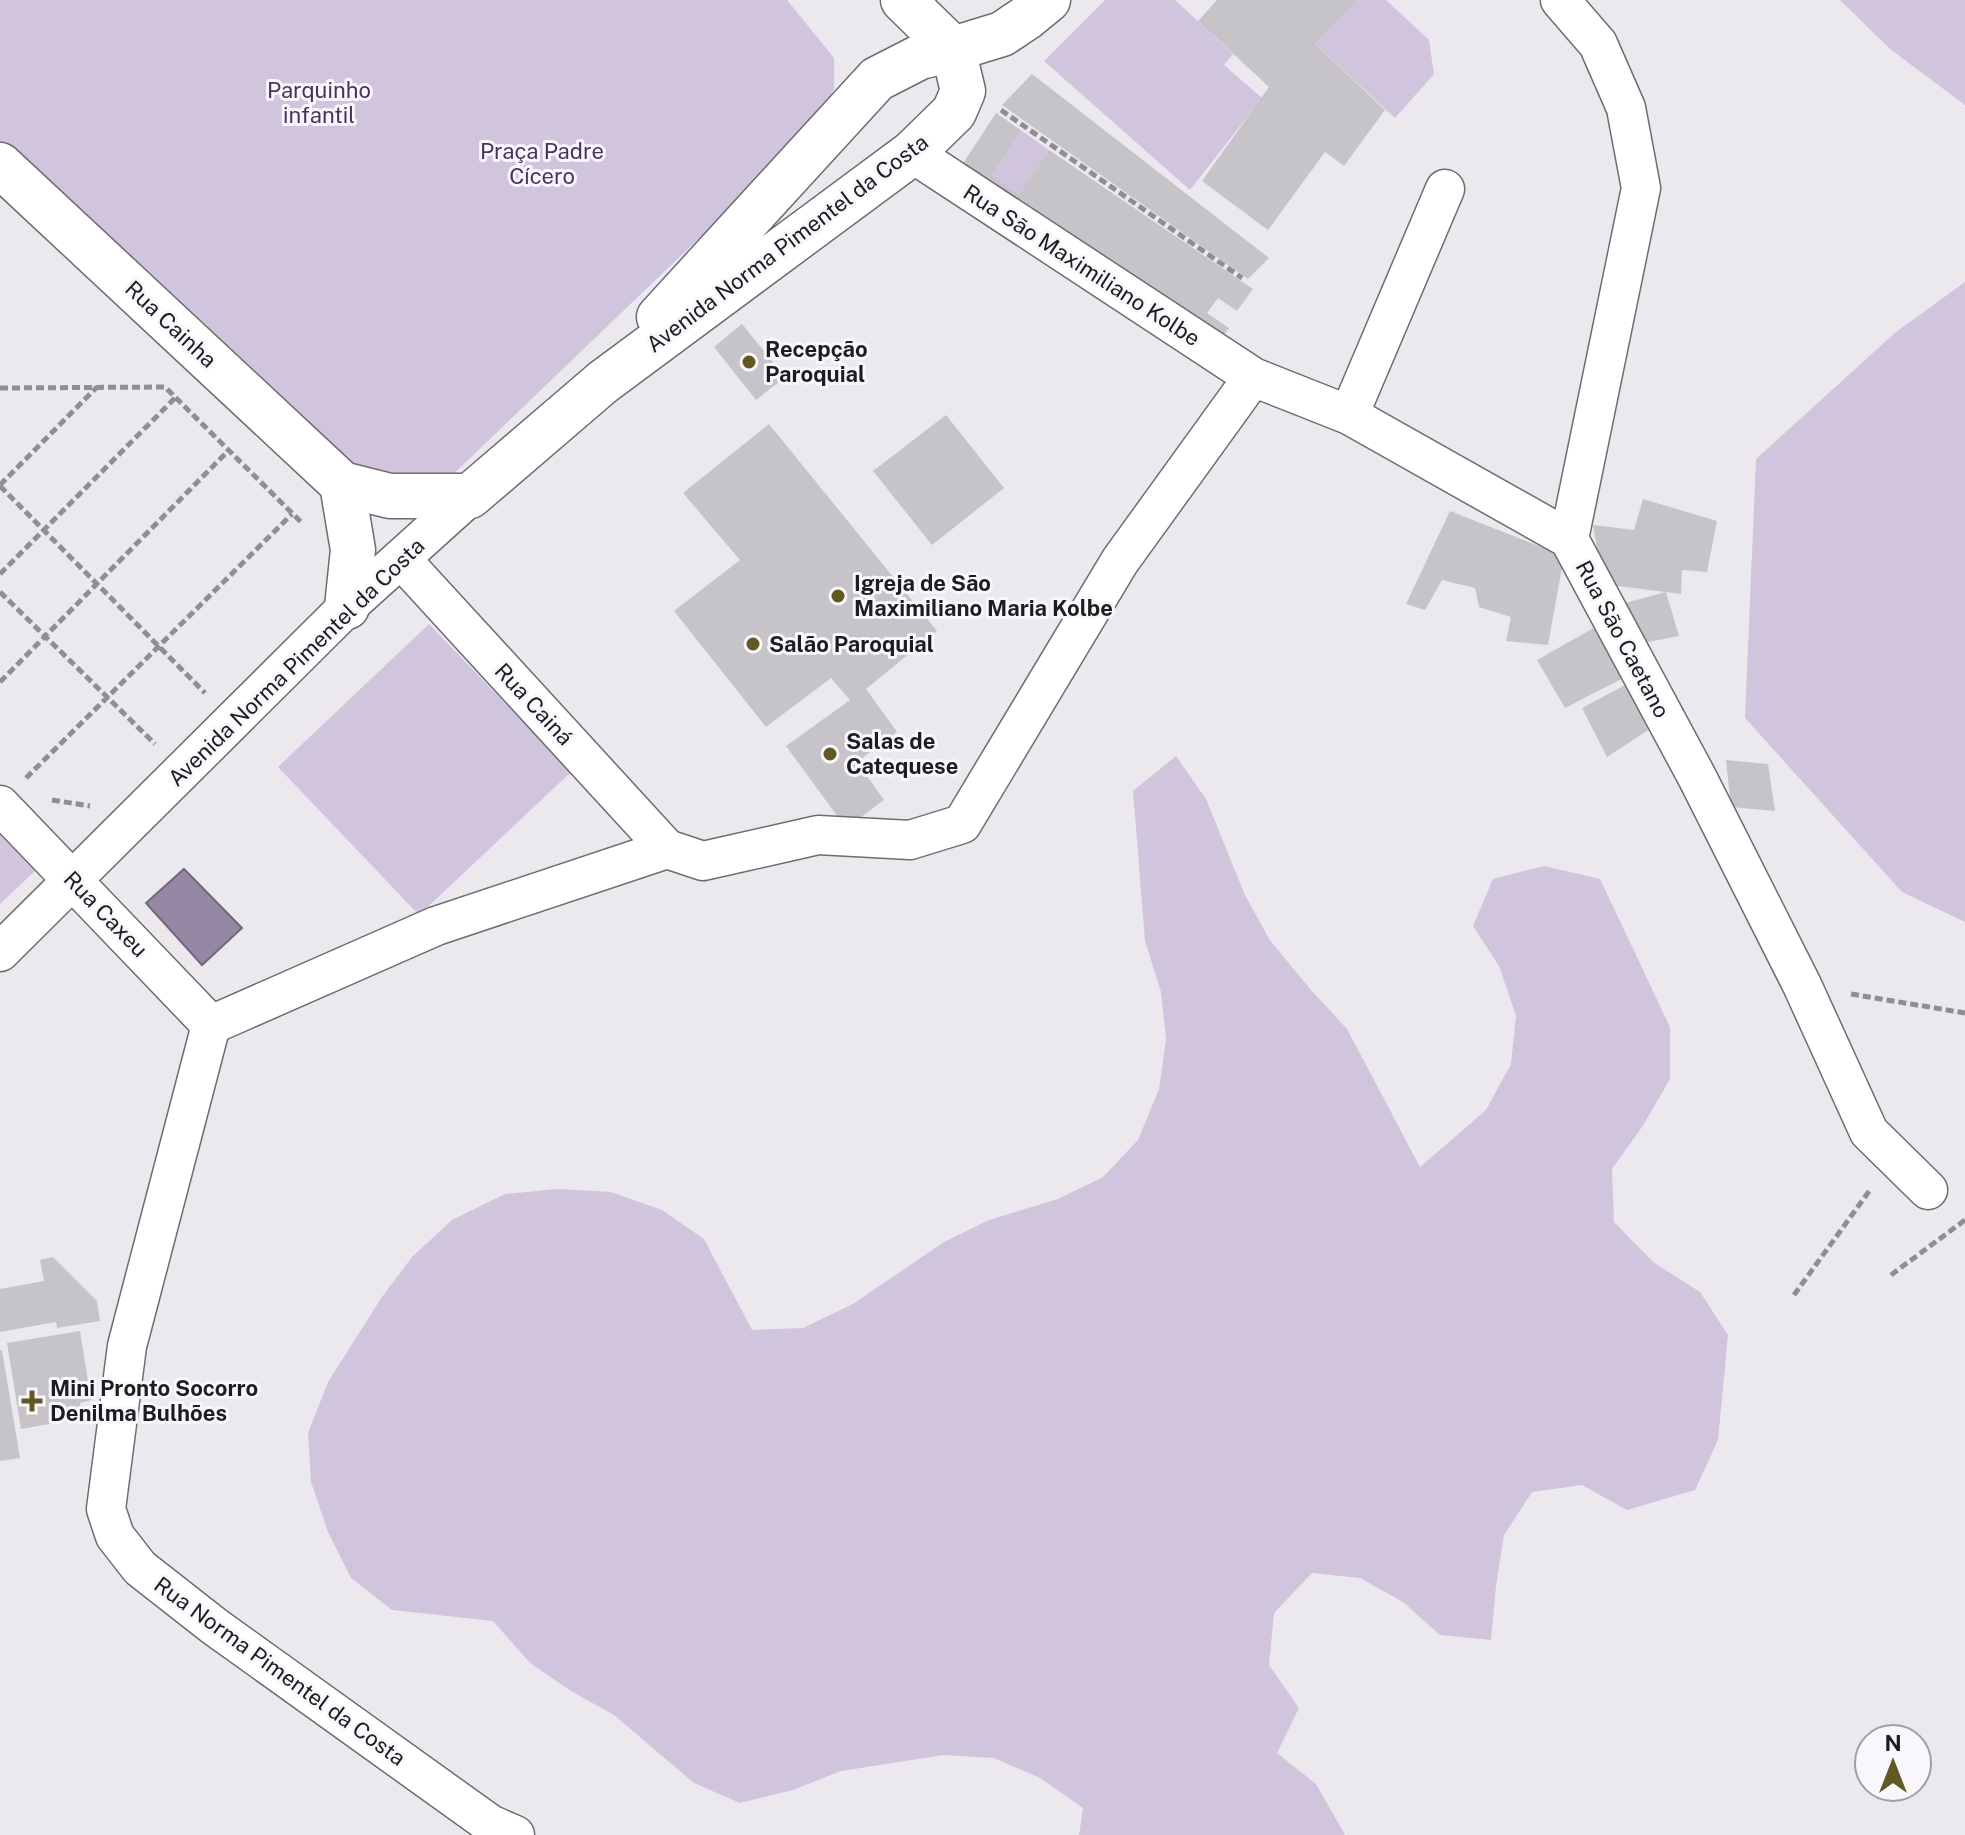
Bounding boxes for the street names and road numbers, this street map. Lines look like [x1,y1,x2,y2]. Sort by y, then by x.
street label: Avenida Norma Pimentel da Costa [641,129,933,357]
street label: Rua São Maximiliano Kolbe [959,179,1205,351]
street label: Rua Cainha [120,275,222,373]
street label: Avenida Norma Pimentel da Costa [163,533,429,791]
street label: Rua São Caetano [1571,556,1675,722]
street label: Rua Cainá [490,658,578,750]
street label: Rua Caxeu [59,866,153,962]
street label: Rua Norma Pimentel da Costa [149,1571,411,1771]

